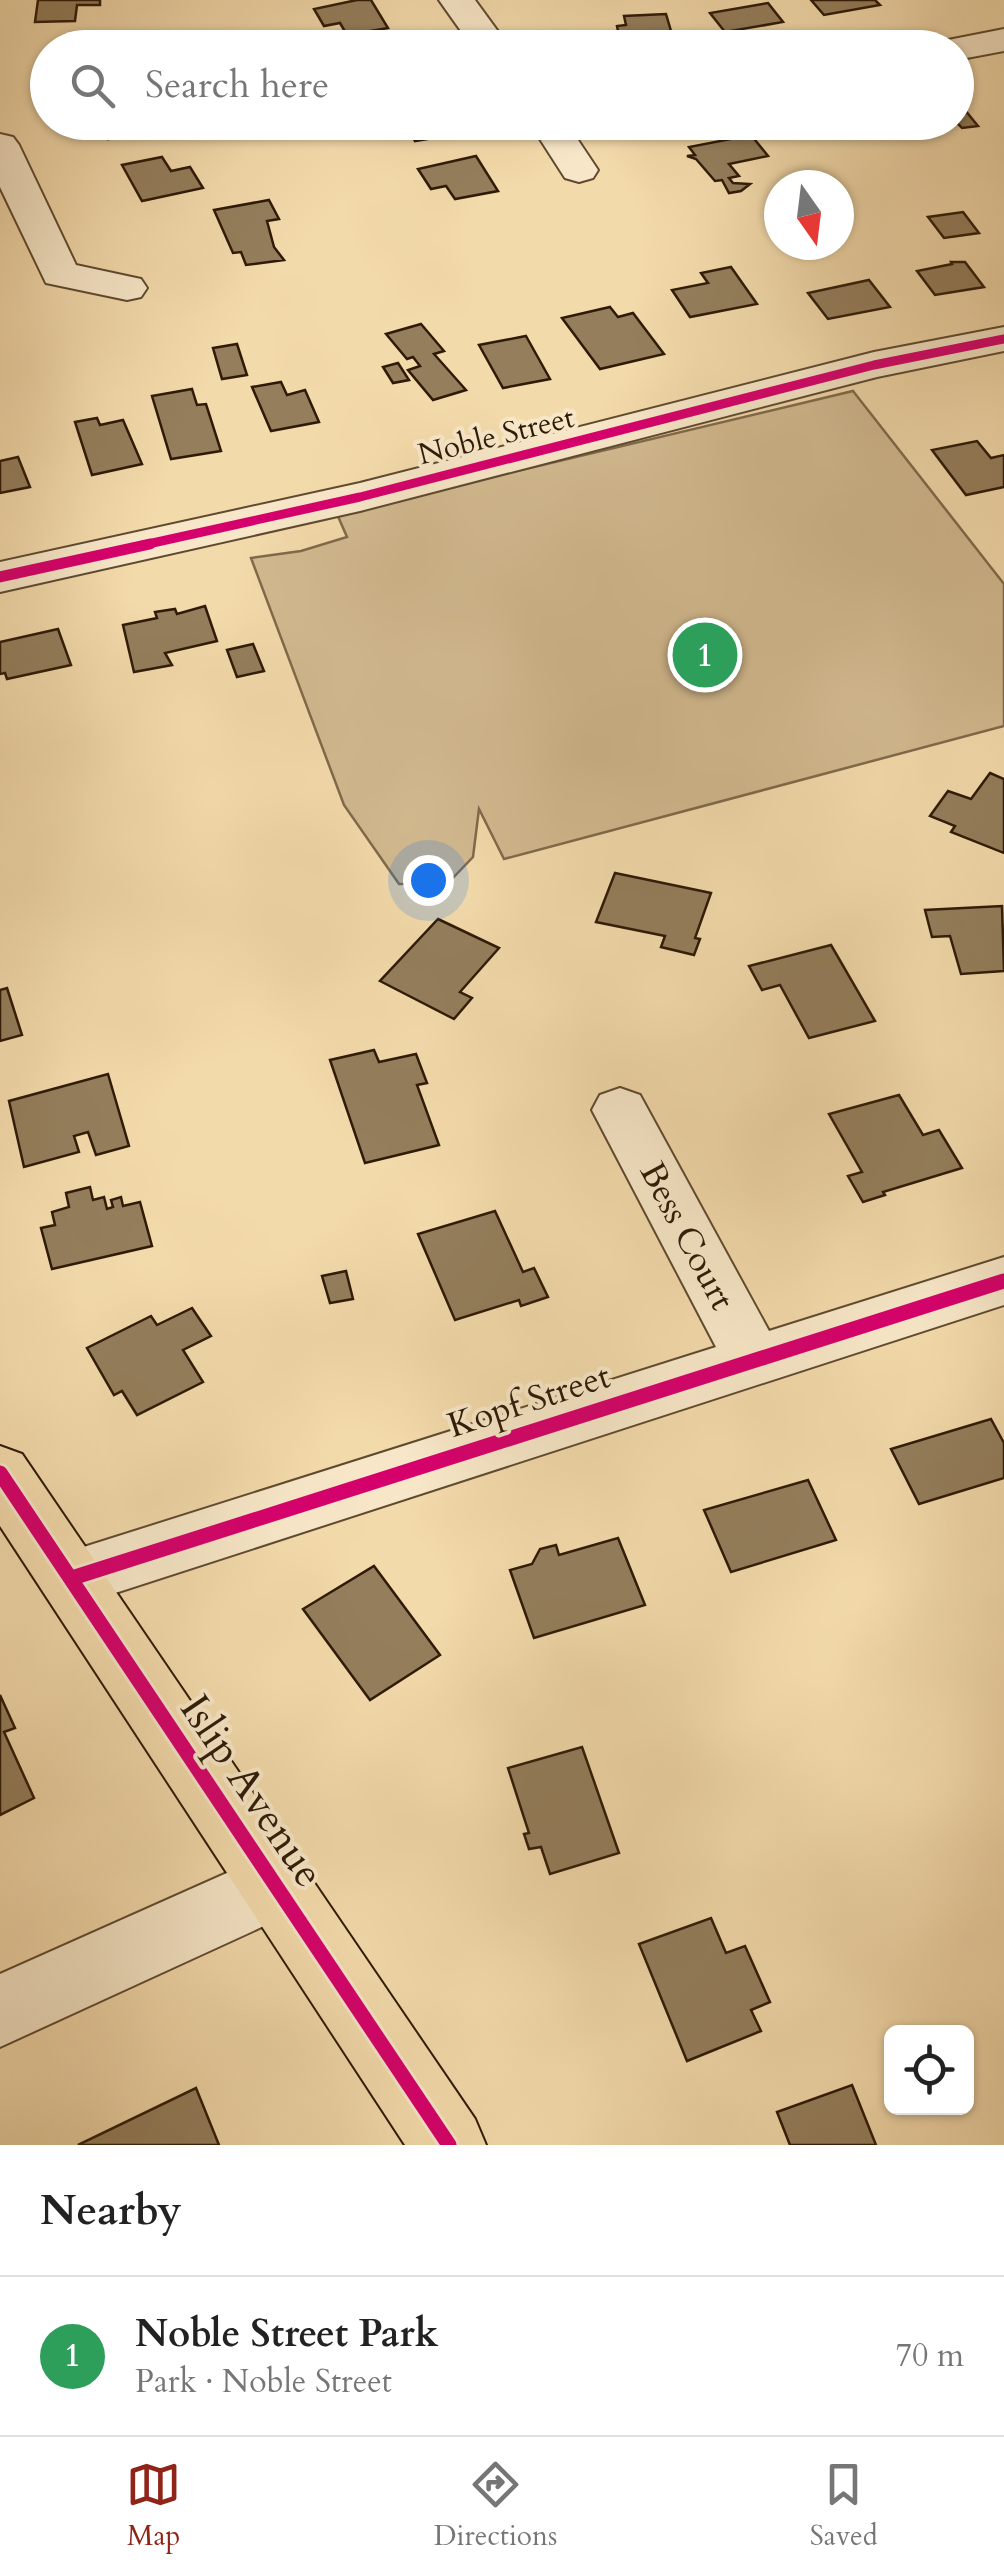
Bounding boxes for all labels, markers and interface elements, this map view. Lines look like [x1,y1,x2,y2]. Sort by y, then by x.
search box [30,30,974,140]
icon: search [65,58,120,113]
text: Search here [145,59,329,111]
north arrow [764,170,854,260]
street label: Noble Street [414,397,579,475]
pin: 1 [672,618,738,692]
your location [403,855,454,906]
street label: Bess Court [628,1154,746,1318]
street label: Kopf Street [442,1352,616,1450]
street label: Islip Avenue [167,1684,337,1898]
map controls [884,2025,974,2115]
button: locate [884,2025,974,2115]
text: Nearby [40,2182,182,2239]
text: Noble Street Park [135,2308,439,2360]
text: 1 [64,2334,81,2378]
text: 70 m [896,2334,964,2378]
text: Park · Noble Street [135,2360,392,2404]
tab: Map [126,2457,181,2555]
tab: Directions [434,2457,557,2555]
tab: Saved [810,2457,878,2555]

